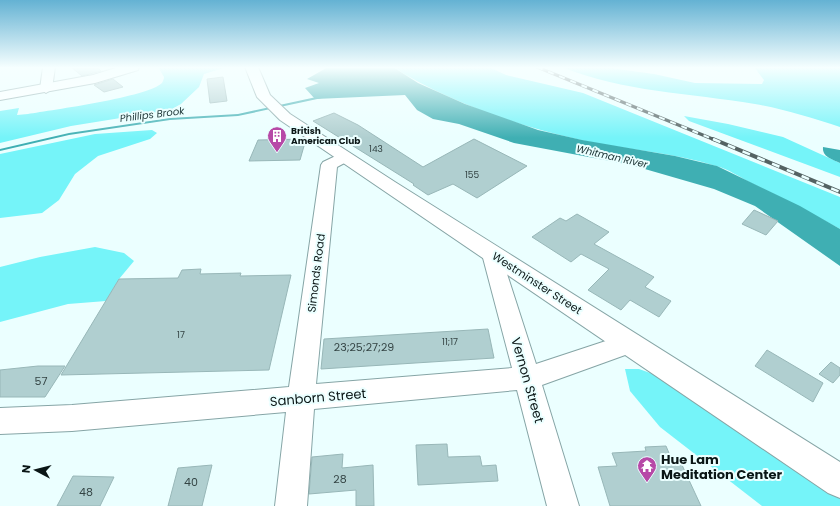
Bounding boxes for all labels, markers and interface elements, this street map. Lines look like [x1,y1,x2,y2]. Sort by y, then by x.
water label: Phillips Brook [119,103,186,126]
building icon: British American Club [266,125,288,153]
place label: British American Club [291,125,360,147]
water label: Whitman River [575,141,649,172]
house number: 143 [369,143,383,155]
house number: 155 [465,169,479,181]
street label: Simonds Road [303,233,329,313]
street label: Westminster Street [489,248,585,318]
house number: 17 [177,329,185,341]
street label: Vernon Street [506,335,549,425]
house number: 11;17 [442,336,458,348]
house number: 23;25;27;29 [334,339,394,355]
house number: 57 [35,373,47,389]
street label: Sanborn Street [269,384,367,411]
north arrow [16,450,56,490]
place label: Hue Lam Meditation Center [661,450,783,484]
temple icon: Hue Lam Meditation Center [636,455,658,483]
text: N [18,464,35,474]
house number: 28 [333,471,347,487]
house number: 40 [184,474,198,490]
house number: 48 [79,484,93,500]

